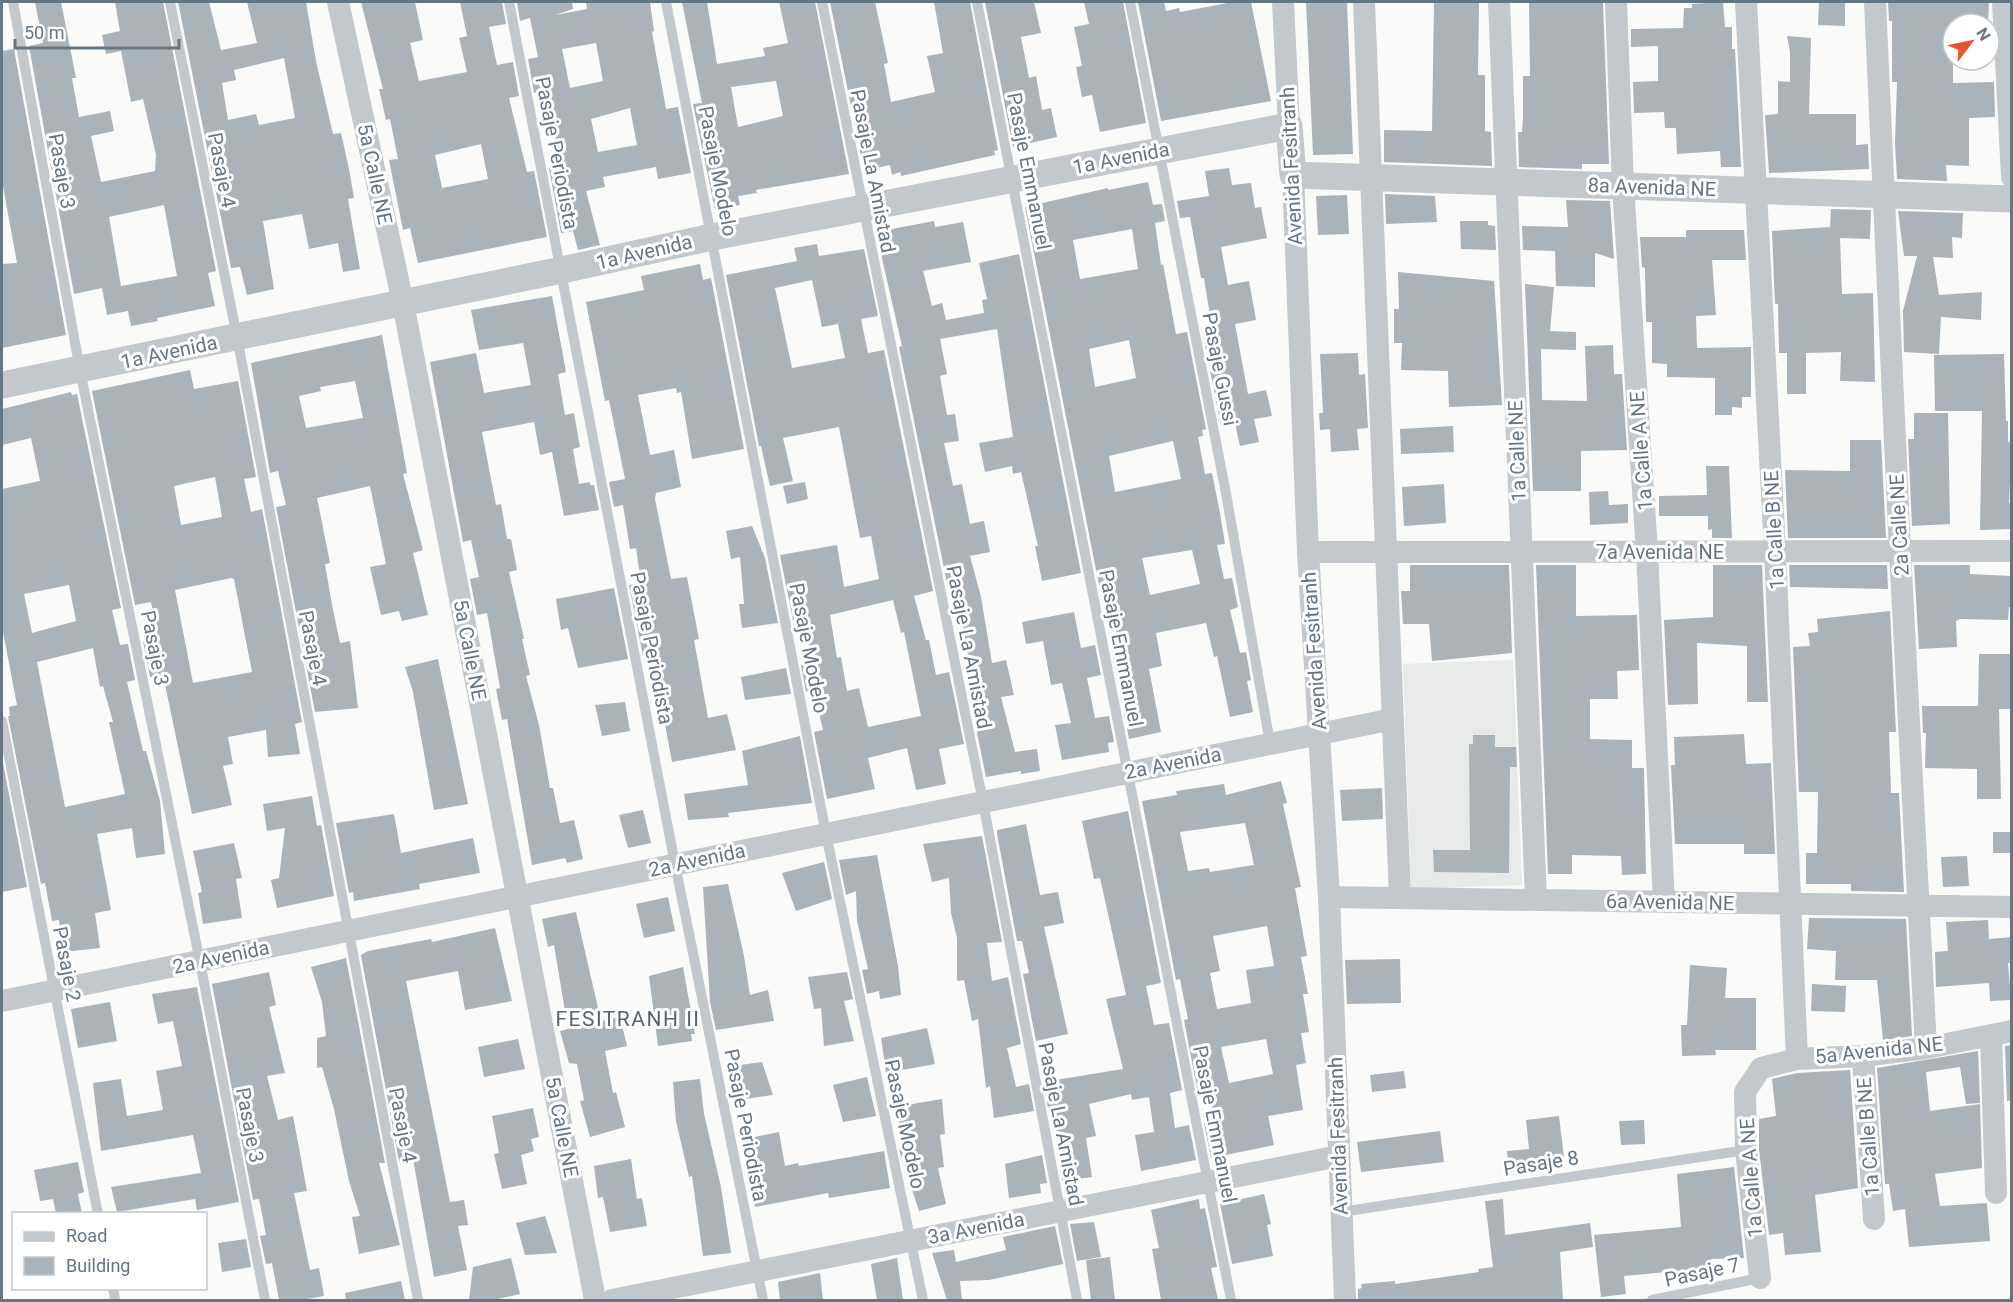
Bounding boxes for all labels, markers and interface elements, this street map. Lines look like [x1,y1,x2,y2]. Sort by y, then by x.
scale bar [15,12,178,50]
north arrow [1941,12,2001,72]
text: 50 m [24,22,64,43]
text: N [1972,24,1994,44]
street label: Pasaje Periodista [530,75,584,231]
street label: Avenida Fesitranh [1275,86,1307,246]
street label: Pasaje La Amistad [845,87,901,255]
street label: Pasaje Emmanuel [1002,90,1056,252]
street label: Pasaje Modelo [694,104,742,238]
street label: 5a Calle NE [353,122,397,226]
street label: Pasaje 4 [203,130,241,210]
street label: Pasaje 3 [44,131,80,211]
street label: 1a Avenida [1071,137,1171,179]
street label: 8a Avenida NE [1587,173,1717,201]
street label: 1a Avenida [594,229,694,275]
street label: Pasaje Gussi [1197,310,1243,428]
street label: 1a Avenida [119,330,219,374]
street label: 1a Calle A NE [1625,390,1657,512]
street label: 1a Calle NE [1503,400,1531,502]
street label: 1a Calle B NE [1759,470,1789,590]
street label: 2a Calle NE [1884,473,1914,577]
street label: 7a Avenida NE [1596,540,1724,564]
street label: Pasaje La Amistad [941,563,997,731]
street label: Pasaje Emmanuel [1094,567,1148,729]
street label: Pasaje Periodista [625,570,679,726]
street label: Avenida Fesitranh [1297,571,1331,731]
street label: Pasaje Modelo [785,581,833,715]
street label: 5a Calle NE [448,598,492,702]
street label: Pasaje 3 [136,608,174,688]
street label: Pasaje 4 [294,608,332,688]
street label: 2a Avenida [1123,742,1223,784]
street label: 2a Avenida [647,838,747,882]
street label: 6a Avenida NE [1606,889,1734,915]
street label: Pasaje 2 [48,924,86,1004]
street label: 2a Avenida [171,935,271,979]
district label: FESITRANH II [555,1007,701,1031]
street label: 5a Avenida NE [1814,1031,1944,1069]
street label: Pasaje La Amistad [1033,1040,1089,1208]
street label: Pasaje Emmanuel [1188,1043,1242,1205]
street label: Pasaje Periodista [719,1047,773,1203]
street label: Avenida Fesitranh [1323,1056,1353,1216]
street label: Pasaje Modelo [880,1057,930,1191]
street label: 5a Calle NE [540,1075,584,1179]
street label: 1a Calle B NE [1852,1077,1884,1197]
street label: Pasaje 3 [231,1085,269,1165]
street label: Pasaje 4 [384,1085,422,1165]
street label: 1a Calle A NE [1735,1117,1767,1239]
street label: Pasaje 8 [1501,1145,1581,1181]
street label: 3a Avenida [926,1207,1026,1249]
legend [12,1212,207,1290]
text: Road [66,1225,107,1246]
street label: Pasaje 7 [1662,1252,1742,1292]
text: Building [66,1255,130,1276]

